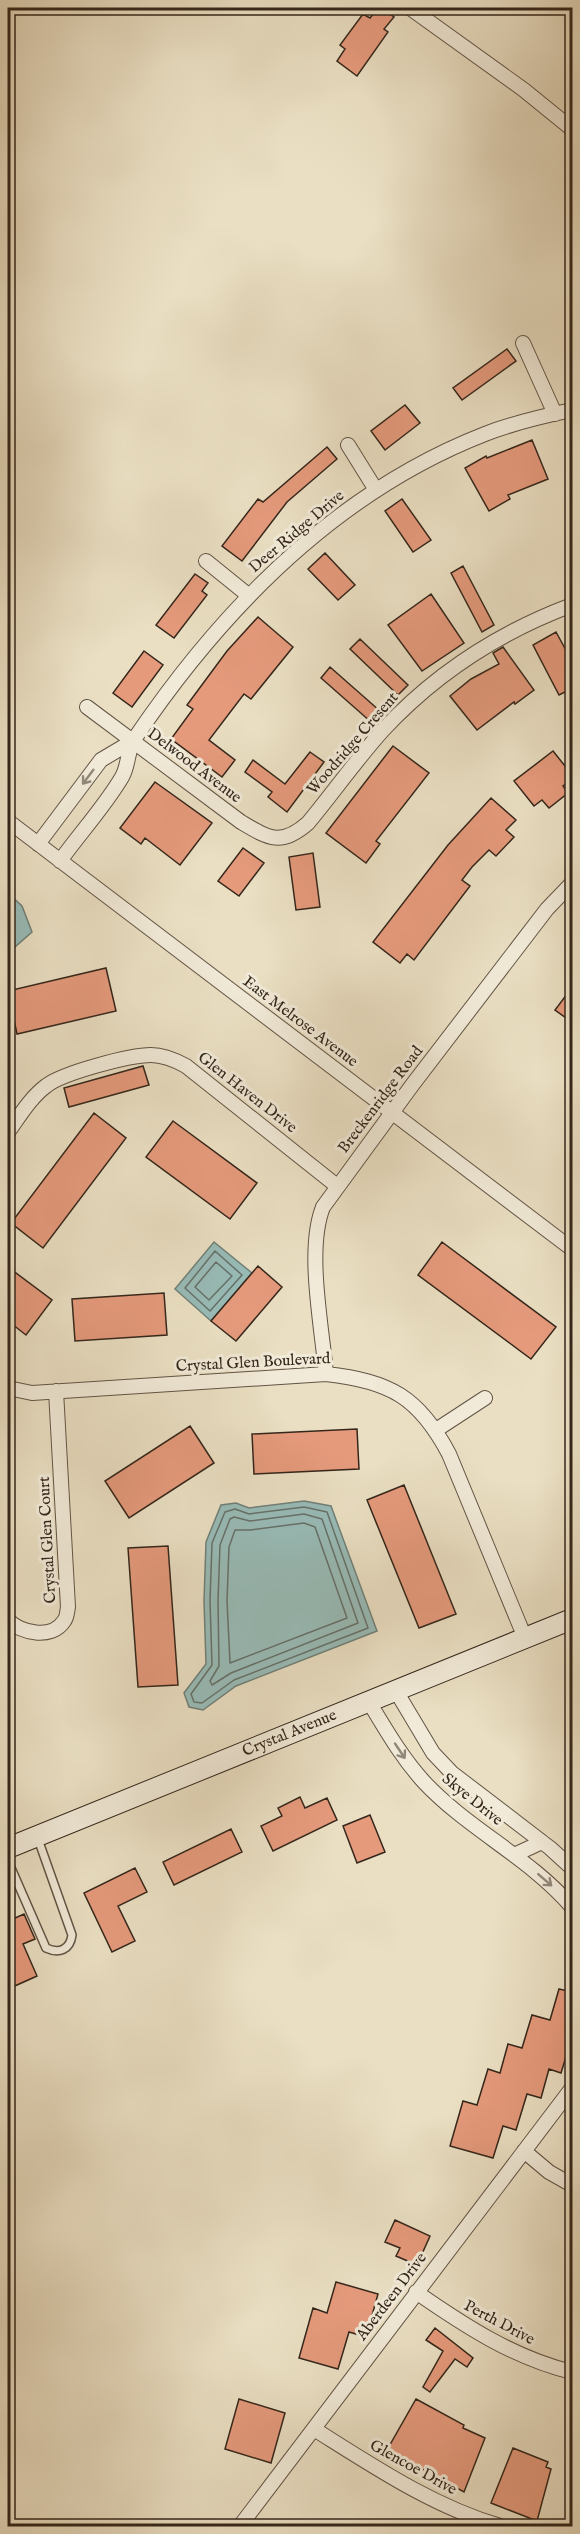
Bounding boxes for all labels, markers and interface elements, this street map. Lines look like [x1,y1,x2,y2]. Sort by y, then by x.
street label: Deer Ridge Drive [245,486,349,578]
street label: Woodridge Cresent [303,688,403,800]
street label: Delwood Avenue [143,724,245,808]
one-way arrow [82,769,94,785]
street label: East Melrose Avenue [238,972,362,1072]
street label: Breckenridge Road [334,1042,428,1158]
street label: Glen Haven Drive [193,1048,301,1138]
street label: Crystal Glen Boulevard [175,1349,331,1377]
street label: Crystal Glen Court [35,1476,61,1604]
street label: Crystal Avenue [240,1706,340,1762]
one-way arrow [394,1743,406,1759]
street label: Skye Drive [438,1769,506,1831]
one-way arrow [537,1873,552,1887]
street label: Aberdeen Drive [352,2249,432,2346]
street label: Perth Drive [460,2296,538,2350]
street label: Glencoe Drive [366,2436,460,2500]

